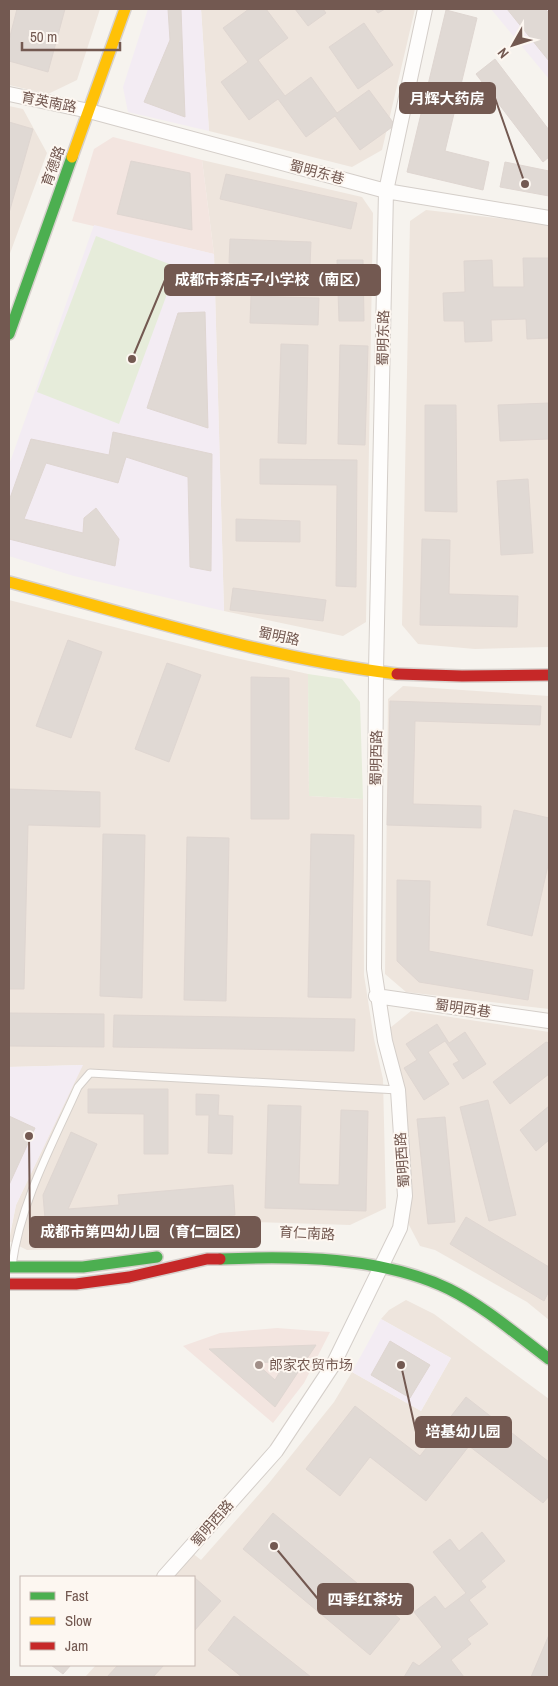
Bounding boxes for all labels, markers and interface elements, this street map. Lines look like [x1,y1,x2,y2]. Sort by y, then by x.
scale bar [22,20,120,52]
north arrow [488,20,538,70]
text: 50 m [30,26,57,47]
text: N [493,44,513,62]
callout: 月辉大药房 [400,83,495,113]
street label: 育英南路 [20,88,78,116]
text: 月辉大药房 [409,88,485,109]
street label: 育德路 [37,143,69,189]
street label: 蜀明东巷 [288,156,346,188]
callout: 成都市茶店子小学校（南区） [165,265,380,295]
text: 成都市茶店子小学校（南区） [174,269,370,290]
street label: 蜀明东路 [374,310,392,366]
street label: 蜀明路 [257,623,301,649]
street label: 蜀明西路 [367,730,385,786]
street label: 蜀明西巷 [434,995,492,1021]
street label: 蜀明西路 [391,1131,413,1189]
callout: 成都市第四幼儿园（育仁园区） [30,1217,260,1247]
text: 成都市第四幼儿园（育仁园区） [40,1221,250,1242]
street label: 育仁南路 [279,1223,335,1243]
place label: 郎家农贸市场 [269,1356,353,1374]
marker: 郎家农贸市场 [253,1359,265,1371]
callout: 培基幼儿园 [416,1417,511,1447]
text: 培基幼儿园 [425,1421,501,1442]
street label: 蜀明西路 [187,1496,237,1550]
legend [20,1576,195,1666]
callout: 四季红茶坊 [318,1584,413,1614]
text: Fast [65,1585,89,1606]
text: 四季红茶坊 [327,1589,403,1610]
text: Slow [65,1610,92,1631]
text: Jam [65,1635,88,1656]

